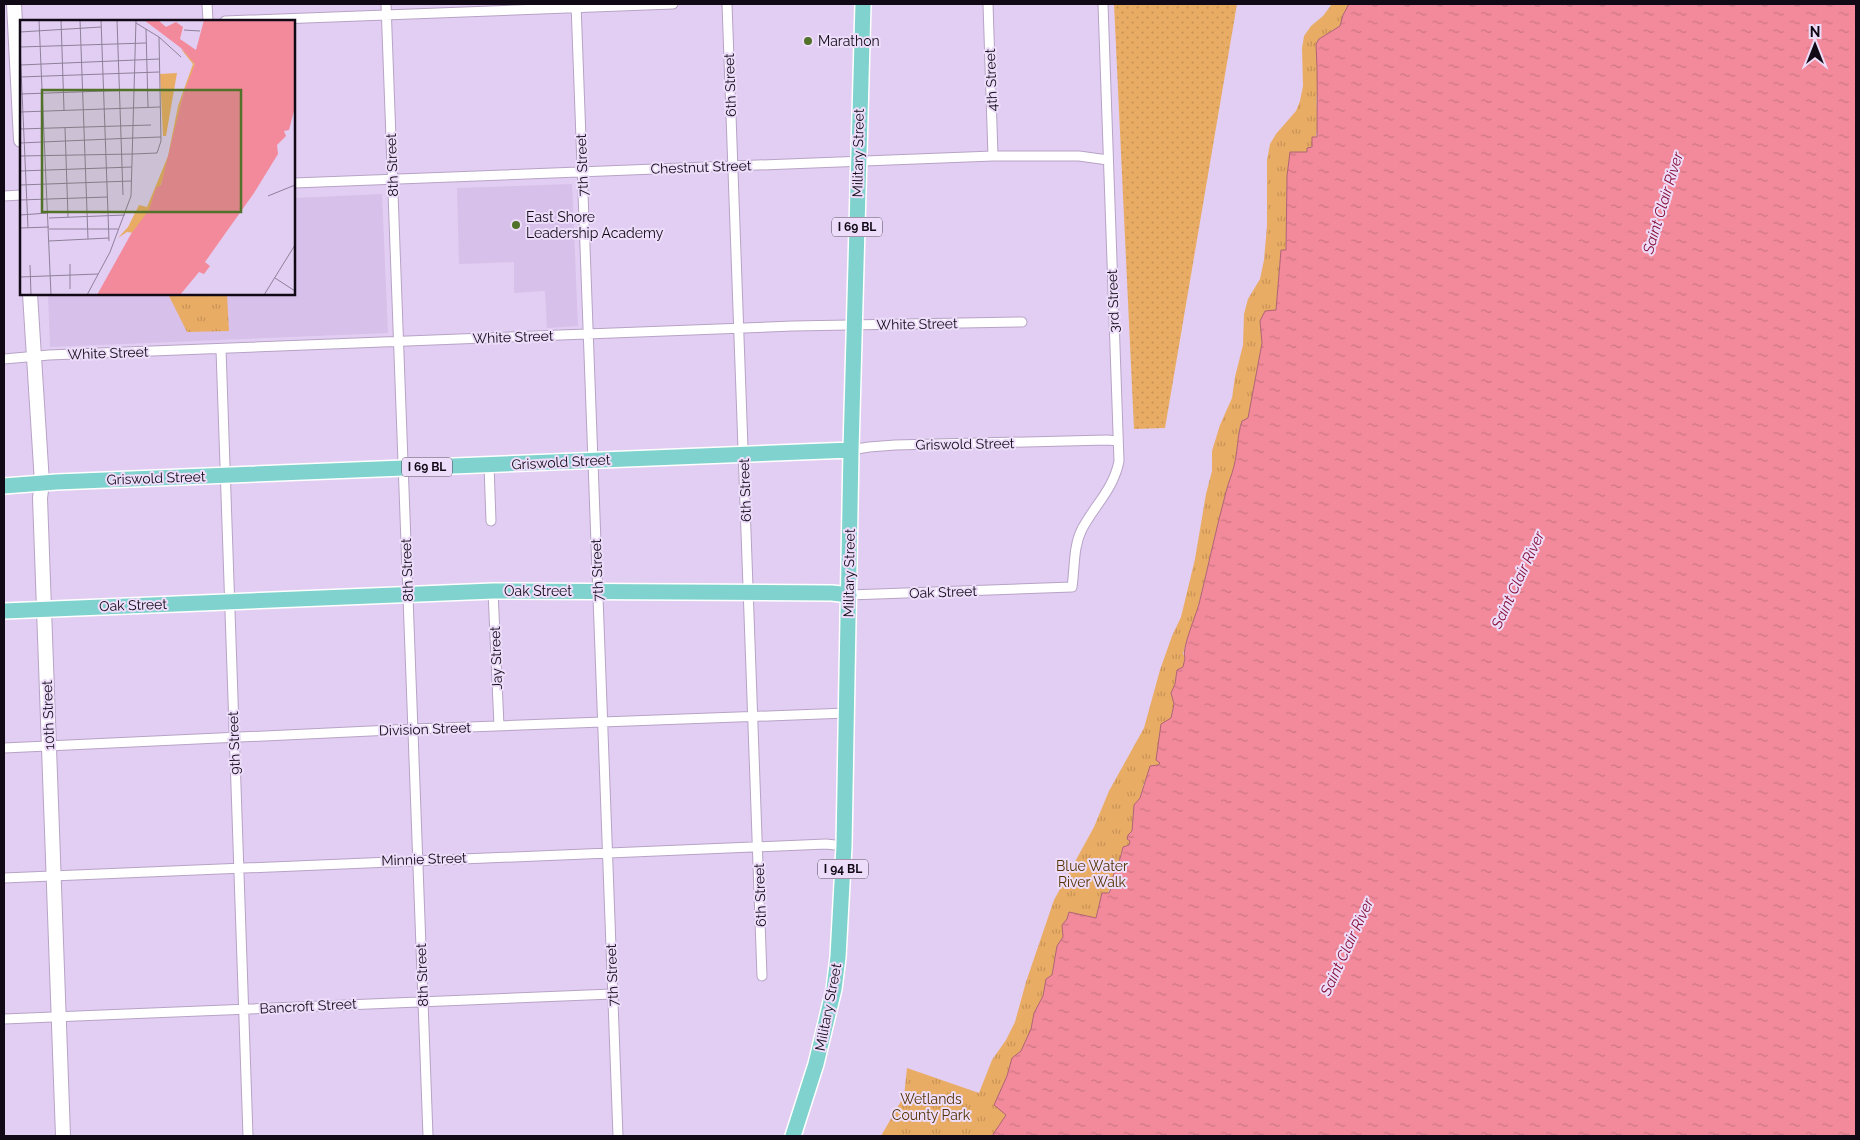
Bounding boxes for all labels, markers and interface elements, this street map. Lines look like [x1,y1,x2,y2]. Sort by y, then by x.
inset map [20,20,295,295]
north arrow [1790,20,1840,70]
text: N [1810,24,1820,40]
place label: Marathon [818,33,880,49]
marker: Marathon [802,35,814,47]
street label: 4th Street [982,48,1000,112]
street label: 6th Street [721,53,739,117]
street label: Military Street [849,108,867,198]
street label: 8th Street [383,133,401,197]
street label: 7th Street [573,133,591,197]
water label: Saint Clair River [1639,149,1687,257]
street label: Chestnut Street [650,157,752,177]
place label: East Shore Leadership Academy [526,209,664,241]
road number: I 69 BL [832,218,882,236]
marker: East Shore Leadership Academy [510,219,522,231]
street label: 3rd Street [1104,269,1122,333]
street label: White Street [876,315,958,333]
street label: White Street [472,328,554,346]
street label: White Street [67,344,149,362]
street label: Griswold Street [915,435,1015,453]
street label: Griswold Street [511,451,611,473]
road number: I 69 BL [402,458,452,477]
street label: 6th Street [736,458,754,522]
street label: Griswold Street [106,468,206,488]
street label: Military Street [840,528,858,618]
water label: Saint Clair River [1487,528,1549,632]
street label: 8th Street [398,538,416,602]
street label: 7th Street [588,538,606,602]
street label: Oak Street [504,583,572,599]
street label: Oak Street [909,583,978,601]
street label: Oak Street [99,596,168,614]
street label: Jay Street [487,626,505,690]
street label: 10th Street [39,680,57,750]
street label: 9th Street [225,711,243,775]
street label: Division Street [379,719,472,739]
street label: Minnie Street [381,850,467,868]
park label: Blue Water River Walk [1056,858,1128,890]
road number: I 94 BL [818,860,868,879]
street label: 6th Street [751,863,769,927]
water label: Saint Clair River [1316,895,1378,999]
street label: 8th Street [413,943,431,1007]
street label: 7th Street [603,943,621,1007]
street label: Military Street [812,961,844,1052]
street label: Bancroft Street [259,995,357,1017]
park label: Wetlands County Park [892,1091,971,1123]

